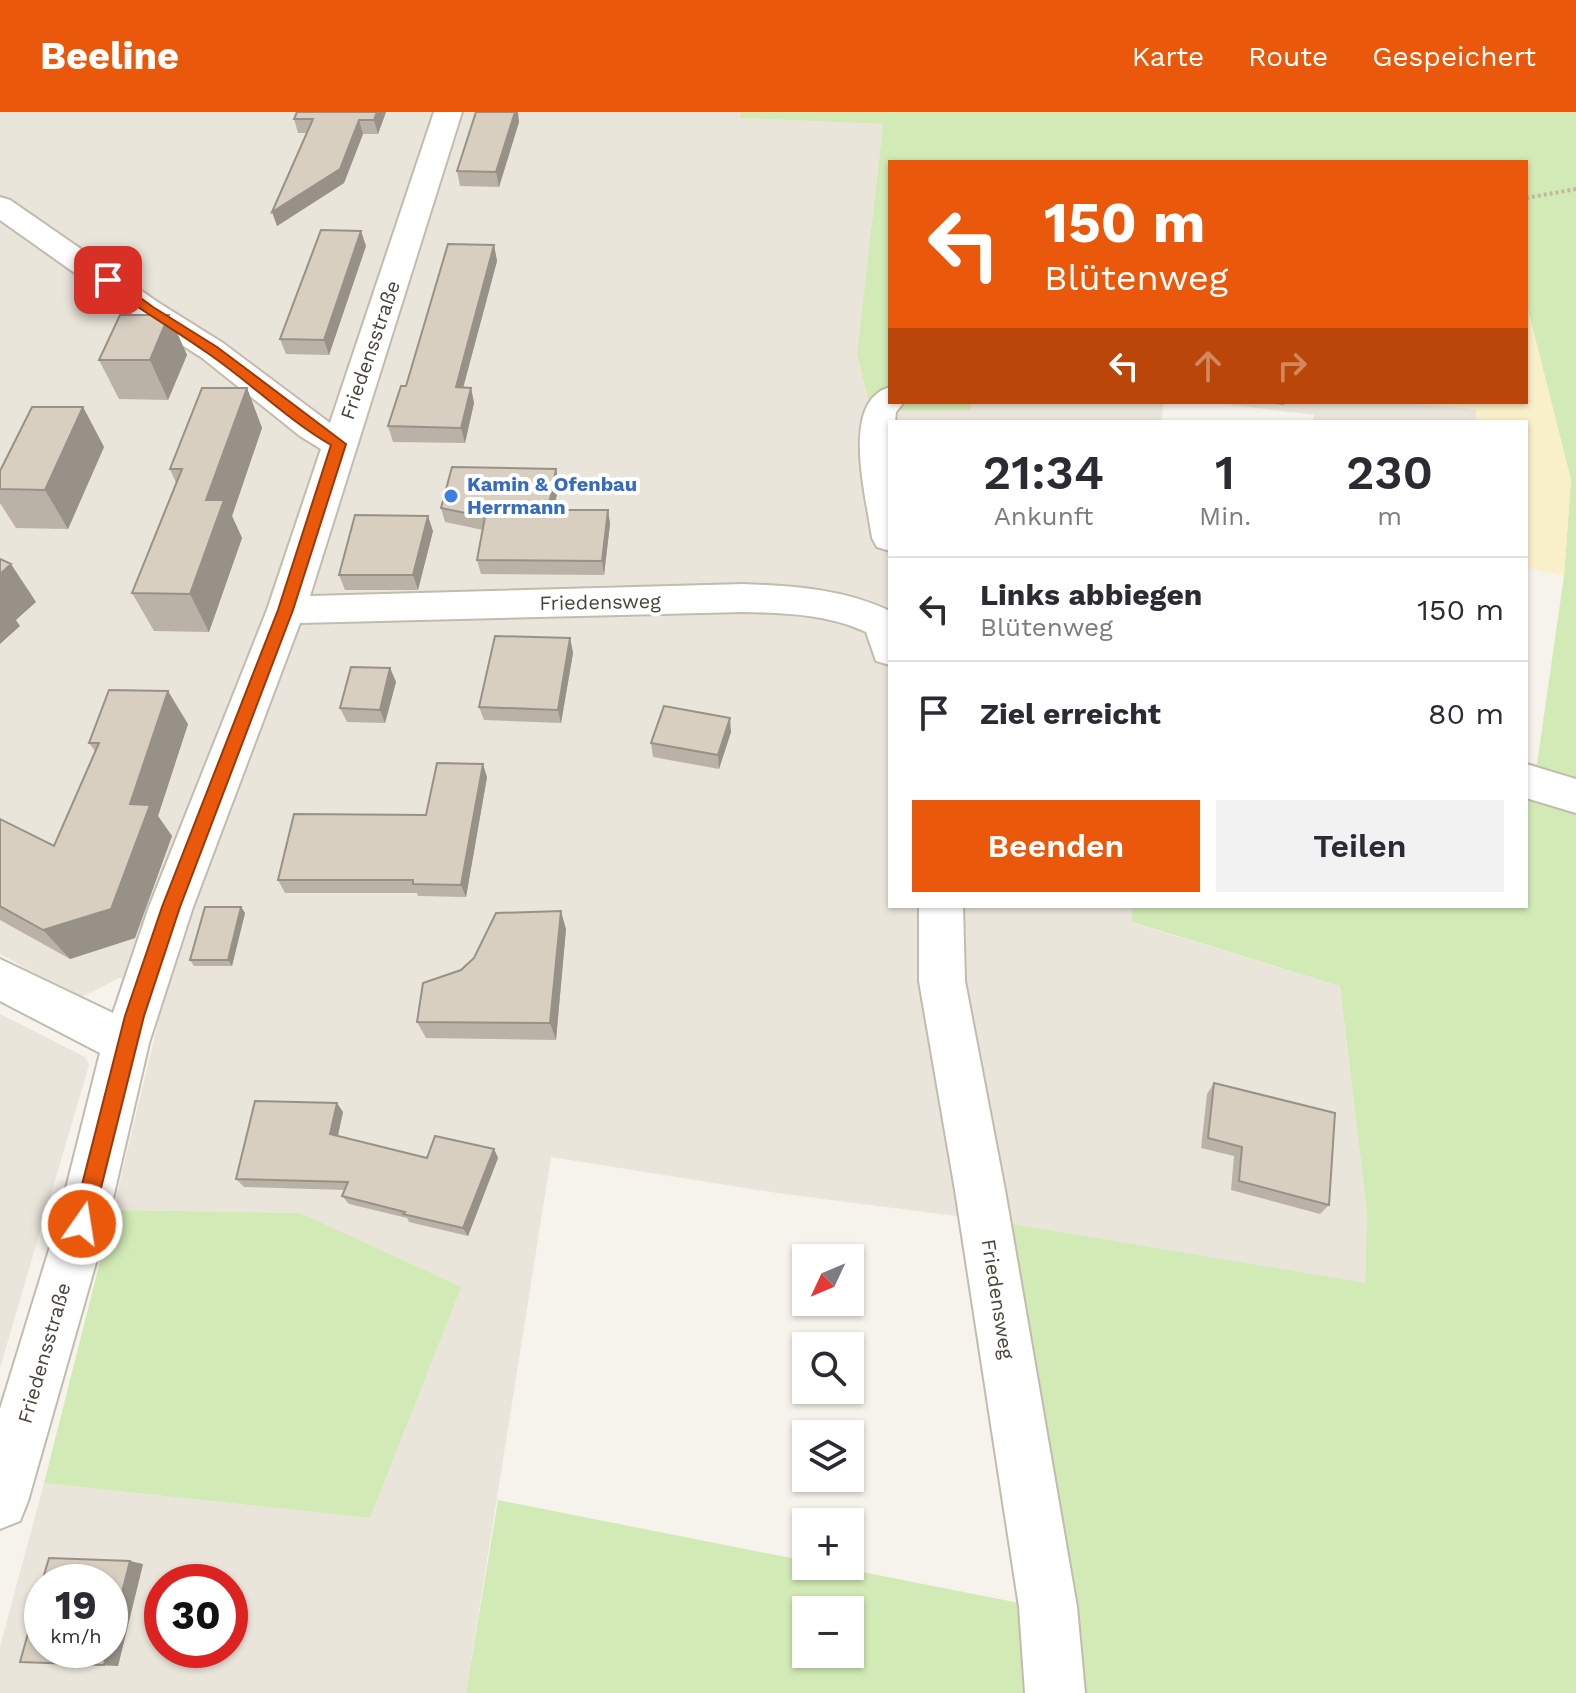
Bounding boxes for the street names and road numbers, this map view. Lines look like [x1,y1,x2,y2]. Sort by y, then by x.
street label: Friedensstraße [335,277,405,423]
street label: Friedensweg [539,589,661,615]
street label: Friedensweg [977,1237,1019,1361]
street label: Friedensstraße [12,1280,76,1426]

